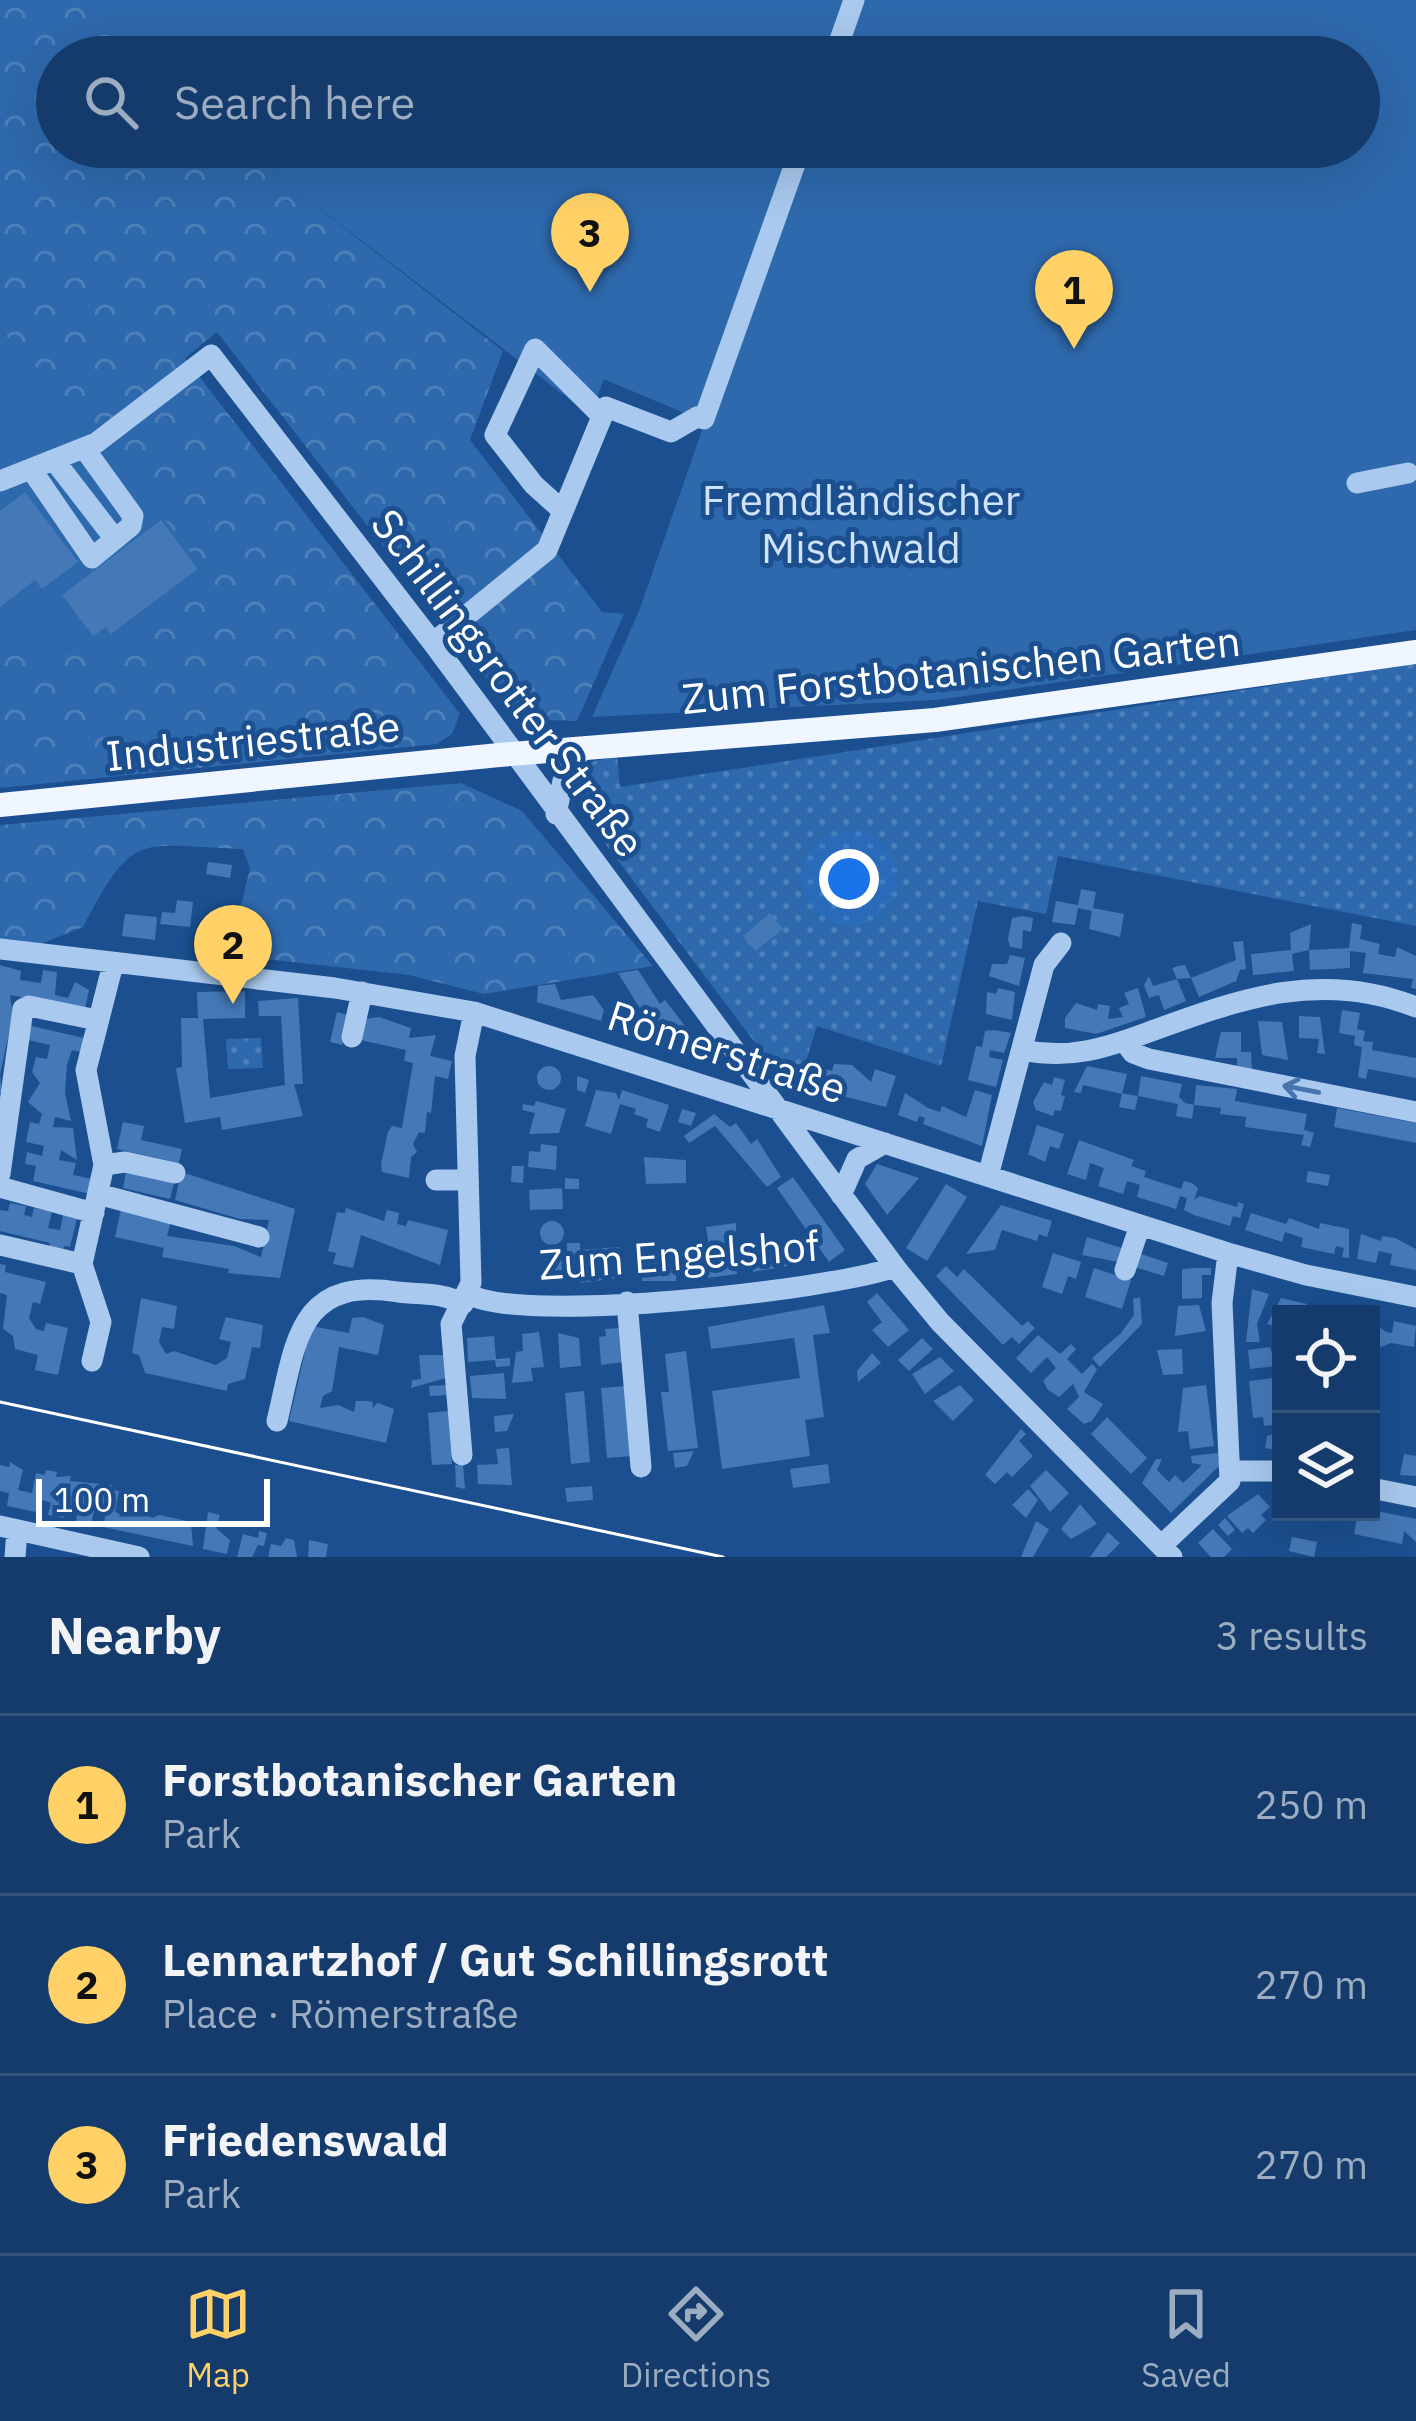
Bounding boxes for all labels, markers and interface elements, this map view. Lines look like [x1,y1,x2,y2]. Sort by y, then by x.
search box [36,36,1380,168]
icon: search [78,69,144,135]
text: Search here [174,73,415,131]
pin: 3 [551,193,629,292]
pin: 1 [1035,250,1113,349]
park label: Fremdländischer Mischwald [702,472,1020,575]
street label: Schillingsrotter Straße [359,498,657,868]
street label: Zum Forstbotanischen Garten [679,613,1243,726]
street label: Industriestraße [103,698,403,783]
your location [819,849,879,909]
pin: 2 [194,905,272,1004]
street label: Römerstraße [601,987,853,1116]
one-way arrow [1283,1077,1322,1099]
street label: Zum Engelshof [537,1217,821,1292]
map controls [1272,1305,1380,1521]
button: locate [1272,1305,1380,1413]
button: layers [1272,1413,1380,1521]
scale bar [36,1473,270,1526]
text: 100 m [54,1478,150,1521]
text: Nearby [48,1602,221,1668]
text: 3 results [1216,1610,1368,1661]
text: Forstbotanischer Garten [162,1750,677,1808]
text: 1 [75,1779,99,1830]
text: 250 m [1255,1779,1368,1830]
text: Park [162,1808,241,1859]
text: Lennartzhof / Gut Schillingsrott [162,1930,828,1988]
text: 2 [75,1959,99,2010]
text: 270 m [1255,1959,1368,2010]
text: Place · Römerstraße [162,1988,519,2039]
text: Friedenswald [162,2110,449,2168]
text: 3 [75,2139,99,2190]
text: 270 m [1255,2139,1368,2190]
text: Park [162,2168,241,2219]
tab: Map [185,2281,251,2396]
tab: Directions [621,2281,771,2396]
tab: Saved [1141,2281,1231,2396]

